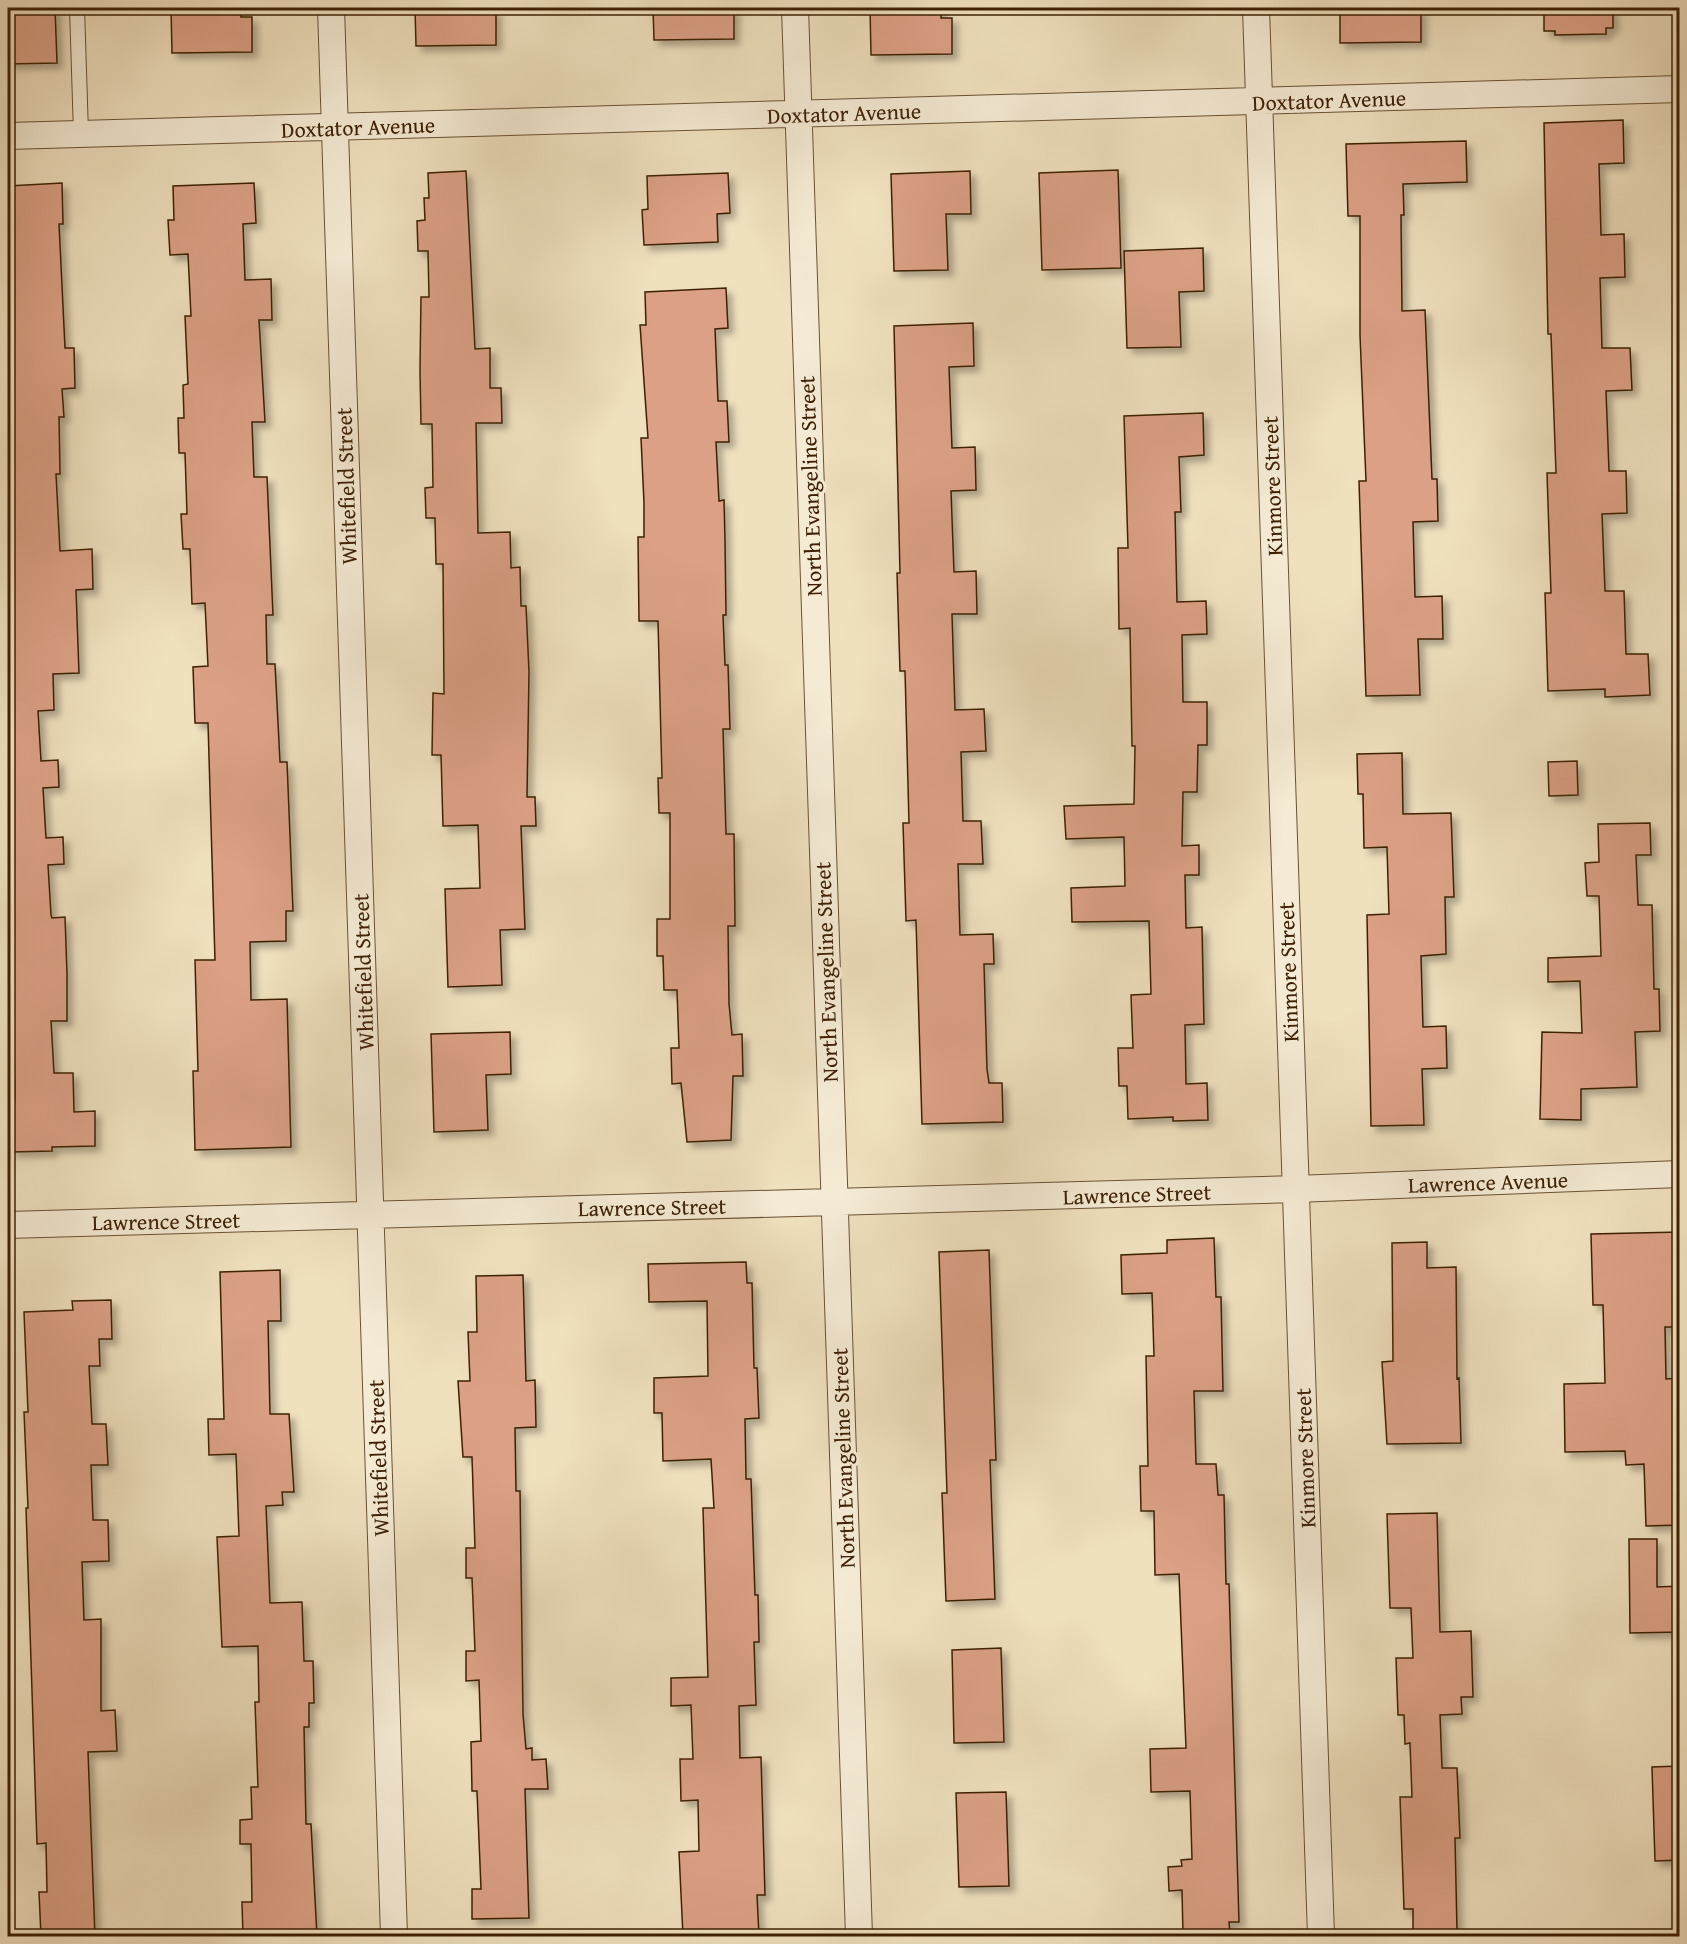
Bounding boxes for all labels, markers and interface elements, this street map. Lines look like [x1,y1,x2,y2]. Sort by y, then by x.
street label: Doxtator Avenue [1251,81,1407,119]
street label: Doxtator Avenue [766,94,922,132]
street label: Doxtator Avenue [280,108,436,146]
street label: North Evangeline Street [790,375,830,597]
street label: Whitefield Street [327,407,365,565]
street label: Kinmore Street [1254,415,1290,557]
street label: North Evangeline Street [806,861,846,1083]
street label: Whitefield Street [344,893,382,1051]
street label: Kinmore Street [1270,901,1306,1043]
street label: Lawrence Avenue [1407,1163,1569,1201]
street label: Lawrence Street [1062,1175,1212,1213]
street label: Lawrence Street [578,1190,727,1224]
street label: Lawrence Street [92,1204,241,1238]
street label: North Evangeline Street [823,1347,863,1569]
street label: Whitefield Street [359,1379,397,1537]
street label: Kinmore Street [1287,1387,1323,1529]

